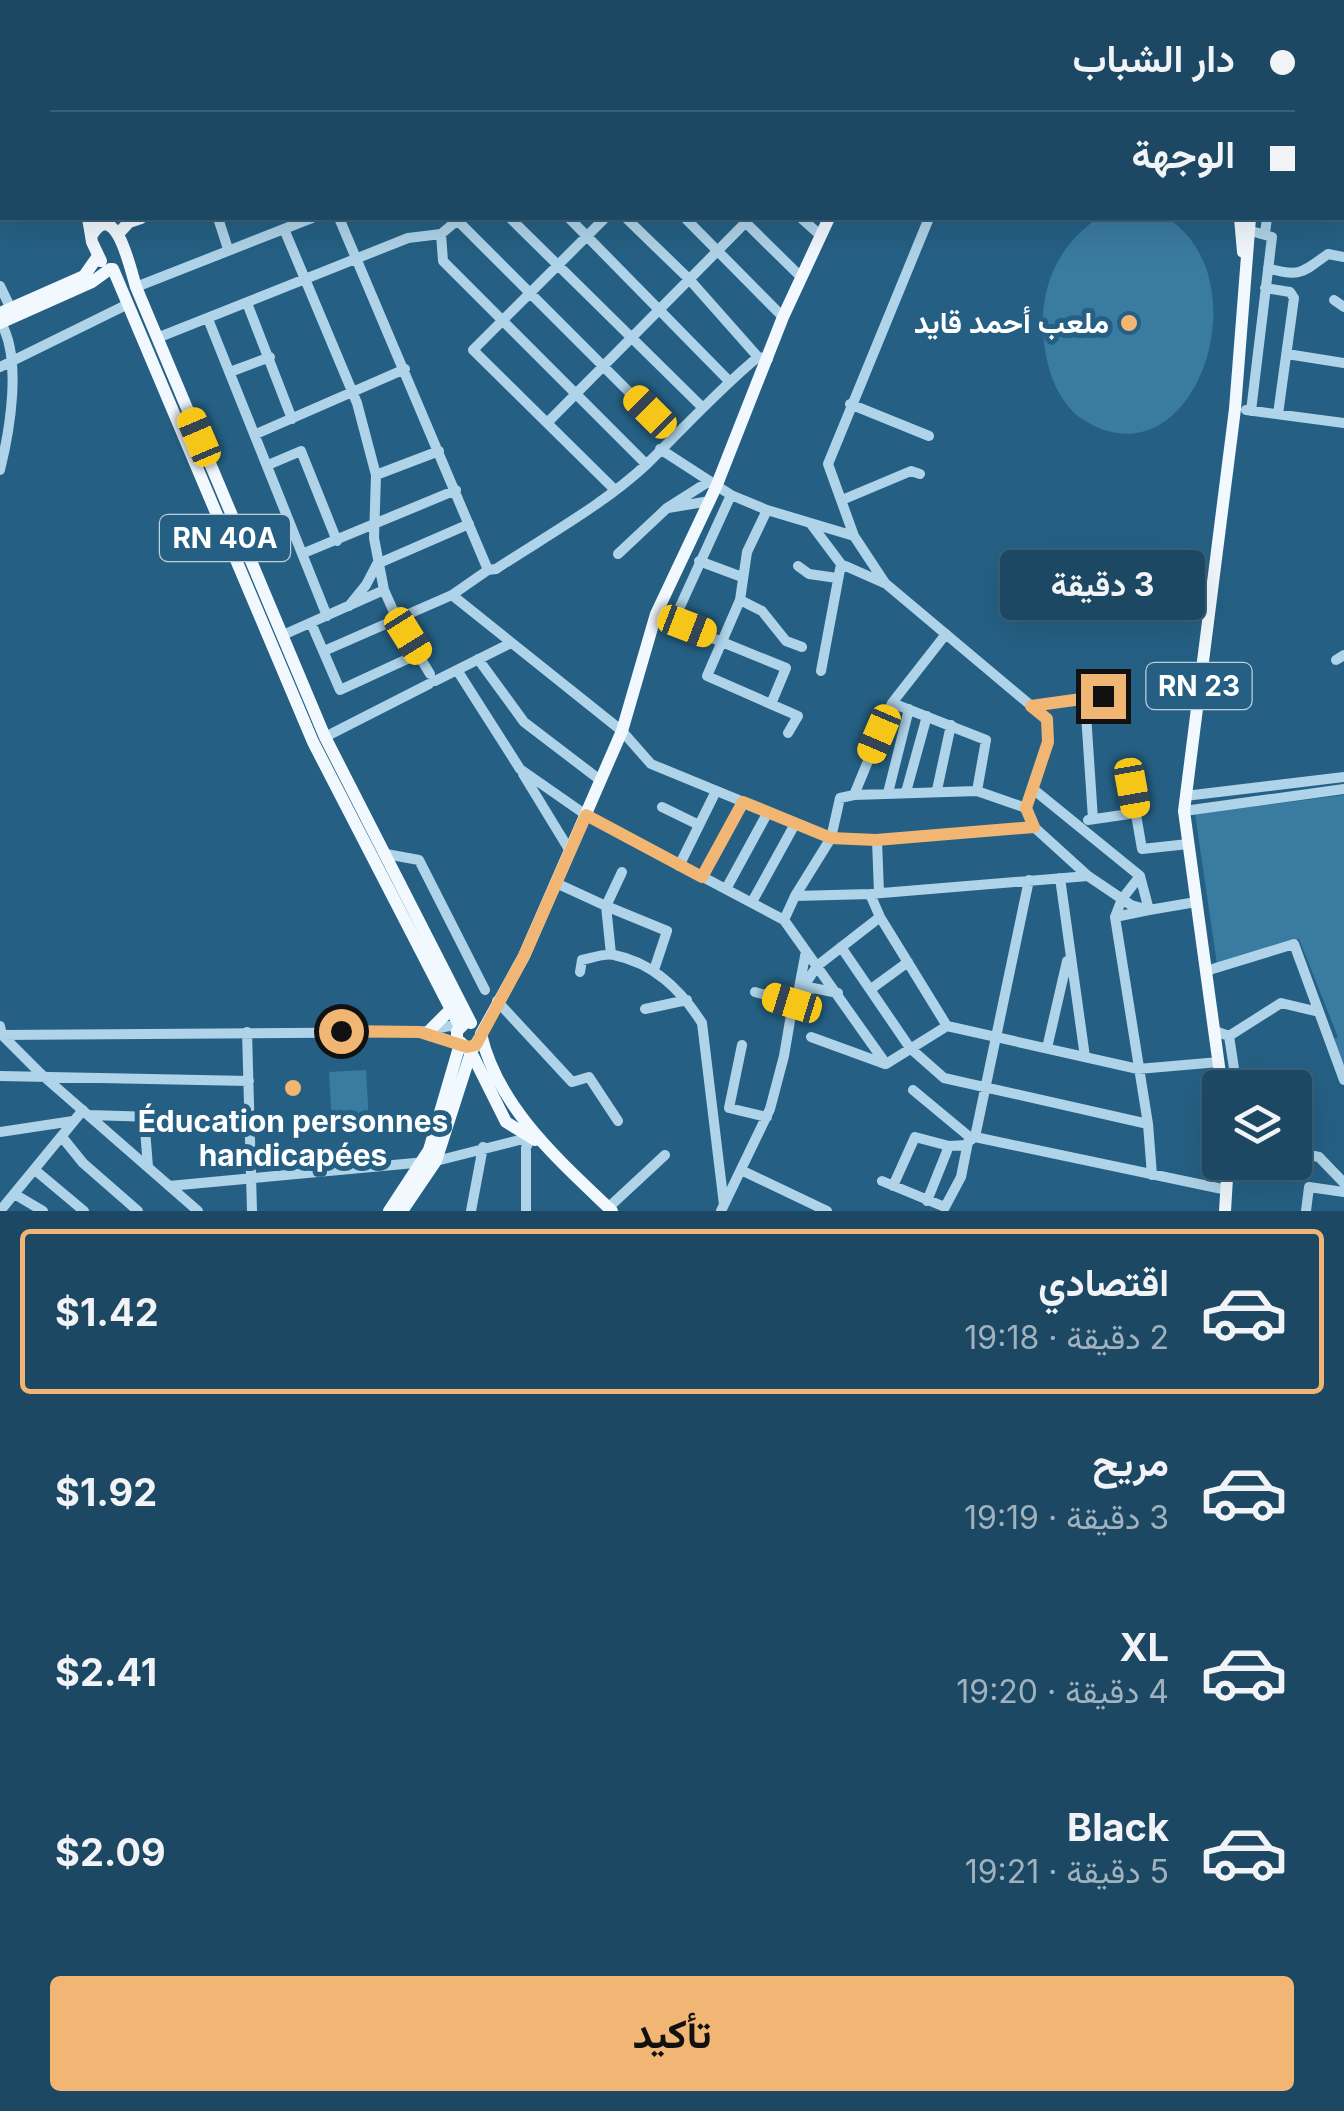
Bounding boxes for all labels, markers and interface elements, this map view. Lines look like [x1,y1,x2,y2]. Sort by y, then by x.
text: دار الشباب [1072,35,1235,81]
text: الوجهة [1132,131,1235,177]
place label: ملعب أحمد قايد [914,304,1109,340]
marker: ملعب أحمد قايد [1118,312,1140,334]
car [618,380,682,444]
car [173,404,225,470]
road number: RN 40A [160,515,290,561]
callout: 3 دقيقة [1000,551,1206,621]
text: 3 دقيقة [1051,565,1154,604]
car [654,601,720,651]
car [379,603,437,669]
road number: RN 23 [1146,663,1252,709]
route end [1081,674,1126,719]
car [853,701,905,767]
car [1112,756,1152,820]
car [759,980,825,1026]
route start [319,1009,364,1054]
map controls [1202,1070,1312,1180]
button: layers [1202,1070,1312,1180]
marker: Éducation personnes handicapées [282,1077,304,1099]
place label: Éducation personnes handicapées [138,1103,448,1173]
text: اقتصادي [1038,1259,1169,1305]
icon: car [1199,1267,1289,1357]
text: $1.42 [55,1289,159,1335]
text: 2 دقيقة · 19:18 [964,1318,1169,1357]
text: مريح [1093,1439,1169,1485]
icon: car [1199,1447,1289,1537]
text: $1.92 [55,1469,157,1515]
text: 3 دقيقة · 19:19 [964,1498,1169,1537]
text: XL [1119,1624,1169,1670]
icon: car [1199,1627,1289,1717]
text: $2.41 [55,1649,157,1695]
text: 4 دقيقة · 19:20 [956,1672,1169,1711]
text: Black [1067,1804,1169,1850]
icon: car [1199,1807,1289,1897]
text: $2.09 [55,1829,166,1875]
text: 5 دقيقة · 19:21 [965,1852,1169,1891]
button: تأكيد [50,1976,1294,2091]

